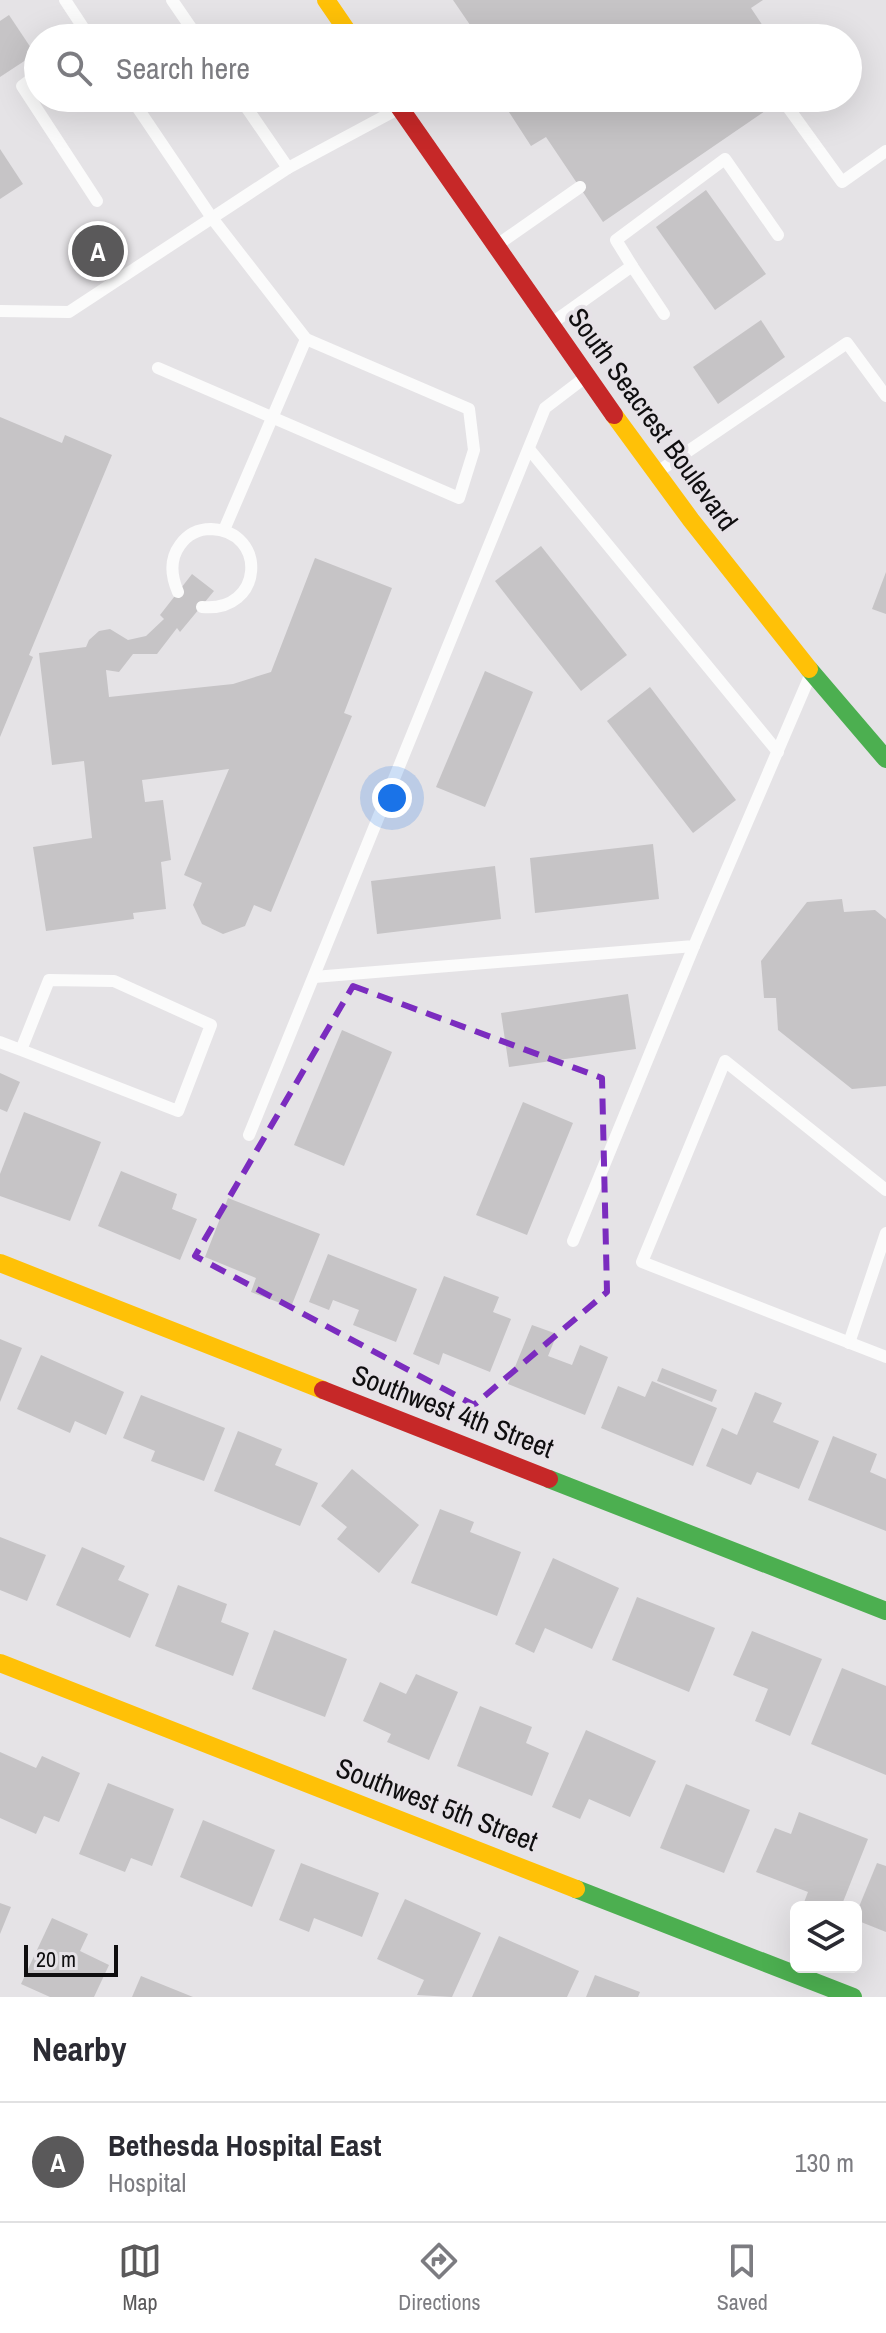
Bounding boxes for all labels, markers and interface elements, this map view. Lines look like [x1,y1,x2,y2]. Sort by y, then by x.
search box [24,24,862,112]
icon: search [52,46,96,90]
text: Search here [116,48,250,88]
pin: A [72,221,124,281]
street label: South Seacrest Boulevard [559,300,747,538]
your location [372,778,412,818]
street label: Southwest 4th Street [347,1355,559,1467]
street label: Southwest 5th Street [331,1748,543,1860]
map controls [790,1901,862,1973]
button: layers [790,1901,862,1973]
scale bar [24,1941,118,1977]
text: 20 m [36,1944,76,1974]
text: Nearby [32,2026,127,2072]
text: Bethesda Hospital East [108,2125,381,2165]
text: A [50,2145,66,2180]
text: 130 m [795,2145,854,2180]
text: Hospital [108,2165,186,2200]
tab: Map [118,2239,162,2317]
tab: Directions [398,2239,481,2317]
tab: Saved [717,2239,768,2317]

